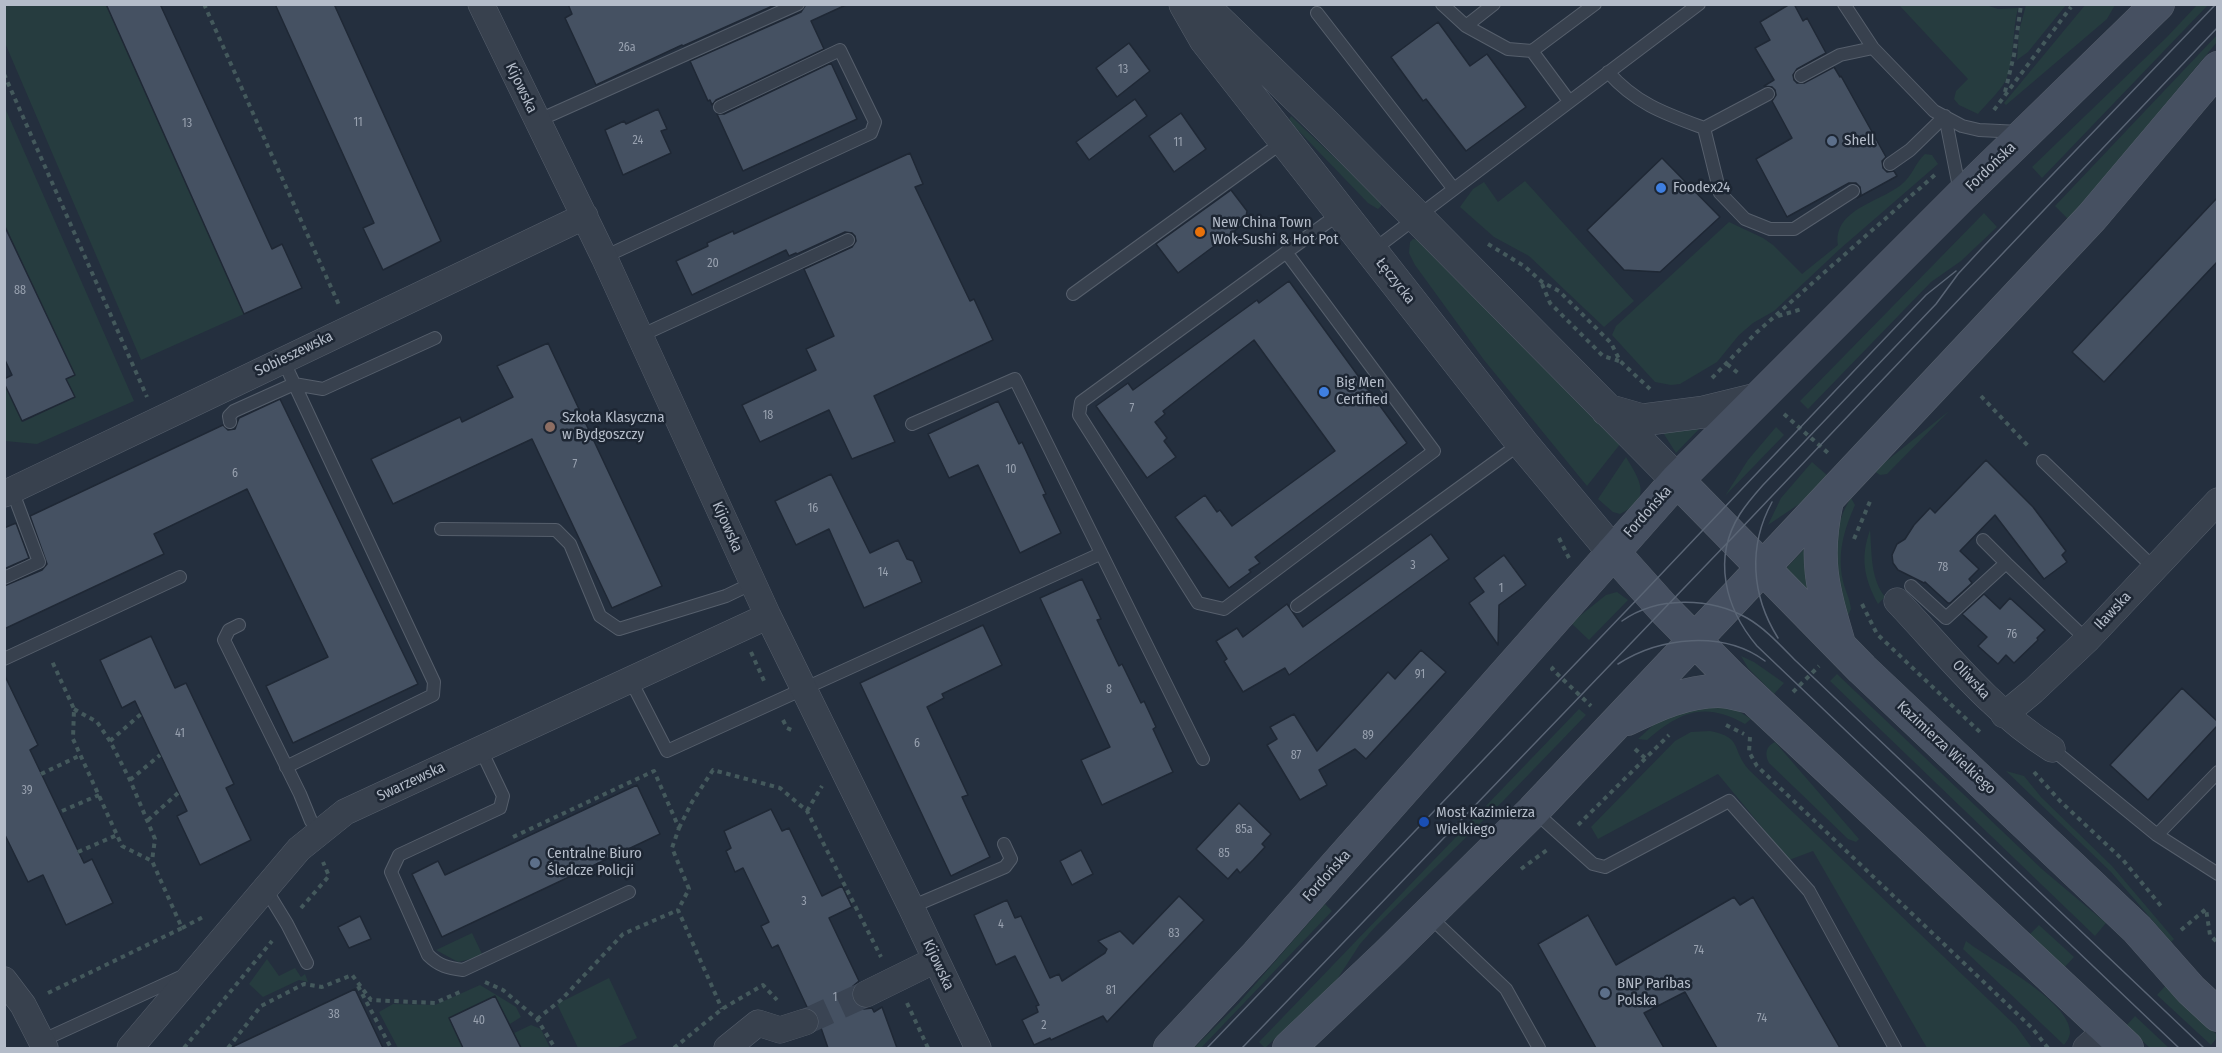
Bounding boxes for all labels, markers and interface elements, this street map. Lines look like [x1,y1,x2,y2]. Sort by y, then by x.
house number: 26a [618,41,636,55]
street label: Kijowska [501,60,541,116]
house number: 13 [1118,63,1128,77]
house number: 11 [353,116,363,130]
house number: 13 [182,117,192,131]
place label: Shell [1844,132,1875,150]
house number: 24 [633,134,643,148]
marker: Shell [1825,134,1839,148]
house number: 11 [1173,136,1183,150]
street label: Fordońska [1962,139,2020,195]
place label: Foodex24 [1673,179,1730,197]
marker: Foodex24 [1654,181,1668,195]
place label: New China Town Wok-Sushi & Hot Pot [1212,214,1338,249]
marker: New China Town Wok-Sushi & Hot Pot [1193,225,1207,239]
street label: Łęczycka [1371,254,1419,308]
house number: 20 [707,257,719,271]
house number: 88 [14,284,26,298]
street label: Sobieszewska [252,327,336,381]
place label: Big Men Certified [1336,374,1388,409]
marker: Big Men Certified [1317,385,1331,399]
house number: 7 [1130,402,1134,416]
place label: Szkoła Klasyczna w Bydgoszczy [562,409,665,444]
house number: 18 [763,409,773,423]
marker: Szkoła Klasyczna w Bydgoszczy [543,420,557,434]
house number: 7 [573,458,577,472]
house number: 10 [1006,463,1016,477]
house number: 6 [232,467,238,481]
street label: Fordońska [1620,483,1676,541]
street label: Kijowska [708,499,746,555]
house number: 16 [808,502,818,516]
house number: 3 [1410,559,1416,573]
house number: 78 [1938,561,1948,575]
house number: 14 [878,566,888,580]
house number: 1 [1499,582,1503,596]
street label: Iławska [2091,588,2135,634]
house number: 76 [2007,628,2017,642]
street label: Oliwska [1948,656,1994,704]
house number: 91 [1415,668,1425,682]
house number: 8 [1106,683,1112,697]
street label: Kazimierza Wielkiego [1893,698,1999,798]
house number: 41 [175,727,185,741]
house number: 89 [1362,729,1374,743]
house number: 6 [914,737,920,751]
house number: 87 [1291,749,1301,763]
street label: Swarzewska [374,758,448,806]
house number: 39 [21,784,33,798]
place label: Most Kazimierza Wielkiego [1436,804,1535,839]
marker: Most Kazimierza Wielkiego [1417,815,1431,829]
house number: 85a [1235,823,1253,837]
place label: Centralne Biuro Śledcze Policji [547,845,642,880]
house number: 85 [1218,847,1230,861]
street label: Fordońska [1299,847,1355,905]
marker: Centralne Biuro Śledcze Policji [528,856,542,870]
house number: 3 [801,895,807,909]
house number: 4 [998,918,1004,932]
house number: 83 [1168,927,1180,941]
street label: Kijowska [918,937,958,993]
house number: 74 [1694,944,1704,958]
place label: BNP Paribas Polska [1617,975,1691,1010]
house number: 81 [1106,984,1116,998]
marker: BNP Paribas Polska [1598,986,1612,1000]
house number: 1 [833,991,837,1005]
house number: 38 [328,1008,340,1022]
house number: 74 [1757,1012,1767,1026]
house number: 40 [473,1014,485,1028]
house number: 2 [1041,1019,1047,1033]

